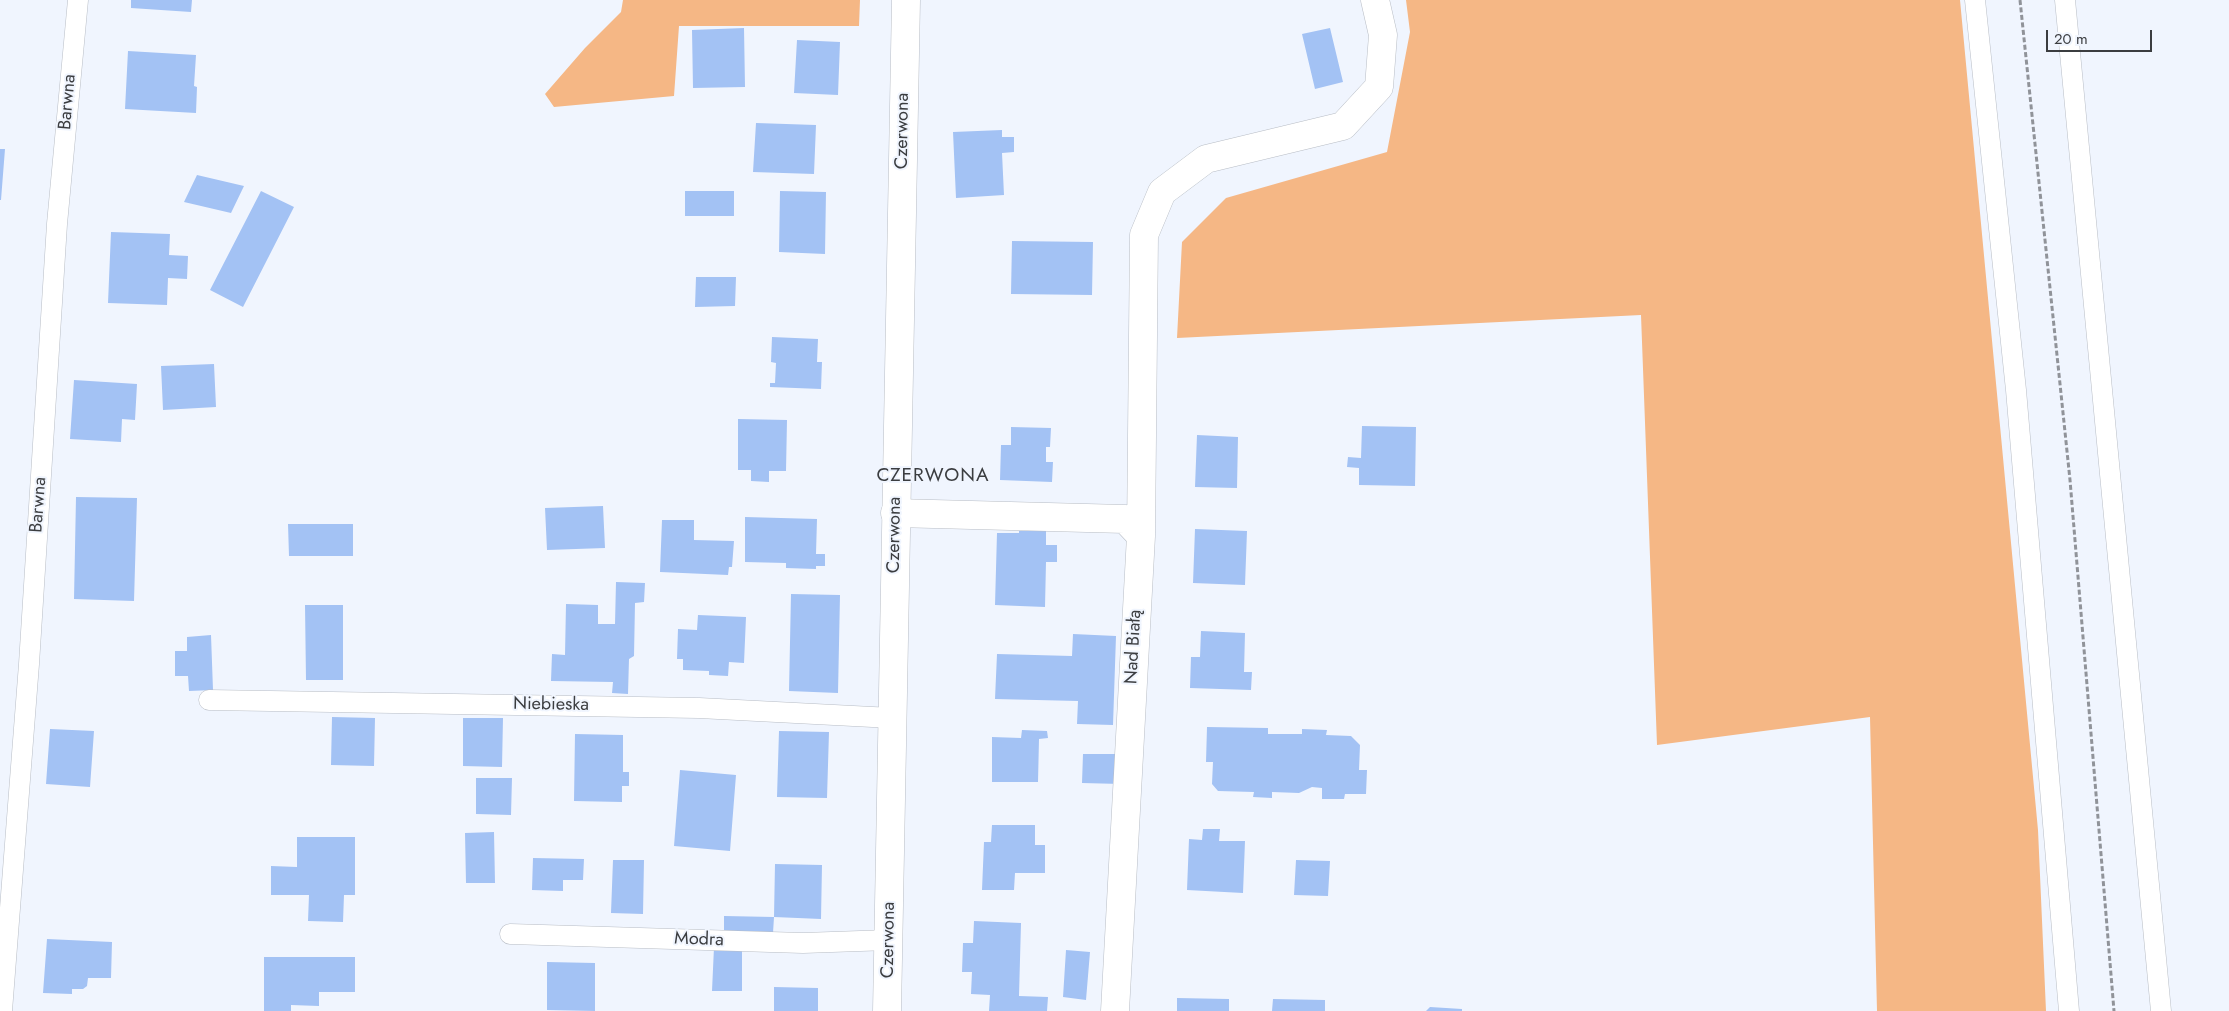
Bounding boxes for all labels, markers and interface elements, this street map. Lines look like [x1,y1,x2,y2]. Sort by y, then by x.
scale bar [2049,20,2155,52]
text: 20 m [2054,28,2088,50]
street label: Barwna [55,73,81,131]
street label: Czerwona [892,93,914,169]
district label: CZERWONA [876,465,990,487]
street label: Barwna [26,476,52,534]
street label: Czerwona [884,497,906,573]
street label: Nad Białą [1121,609,1147,685]
street label: Niebieska [513,694,589,716]
street label: Czerwona [878,902,900,978]
street label: Modra [674,928,724,952]

